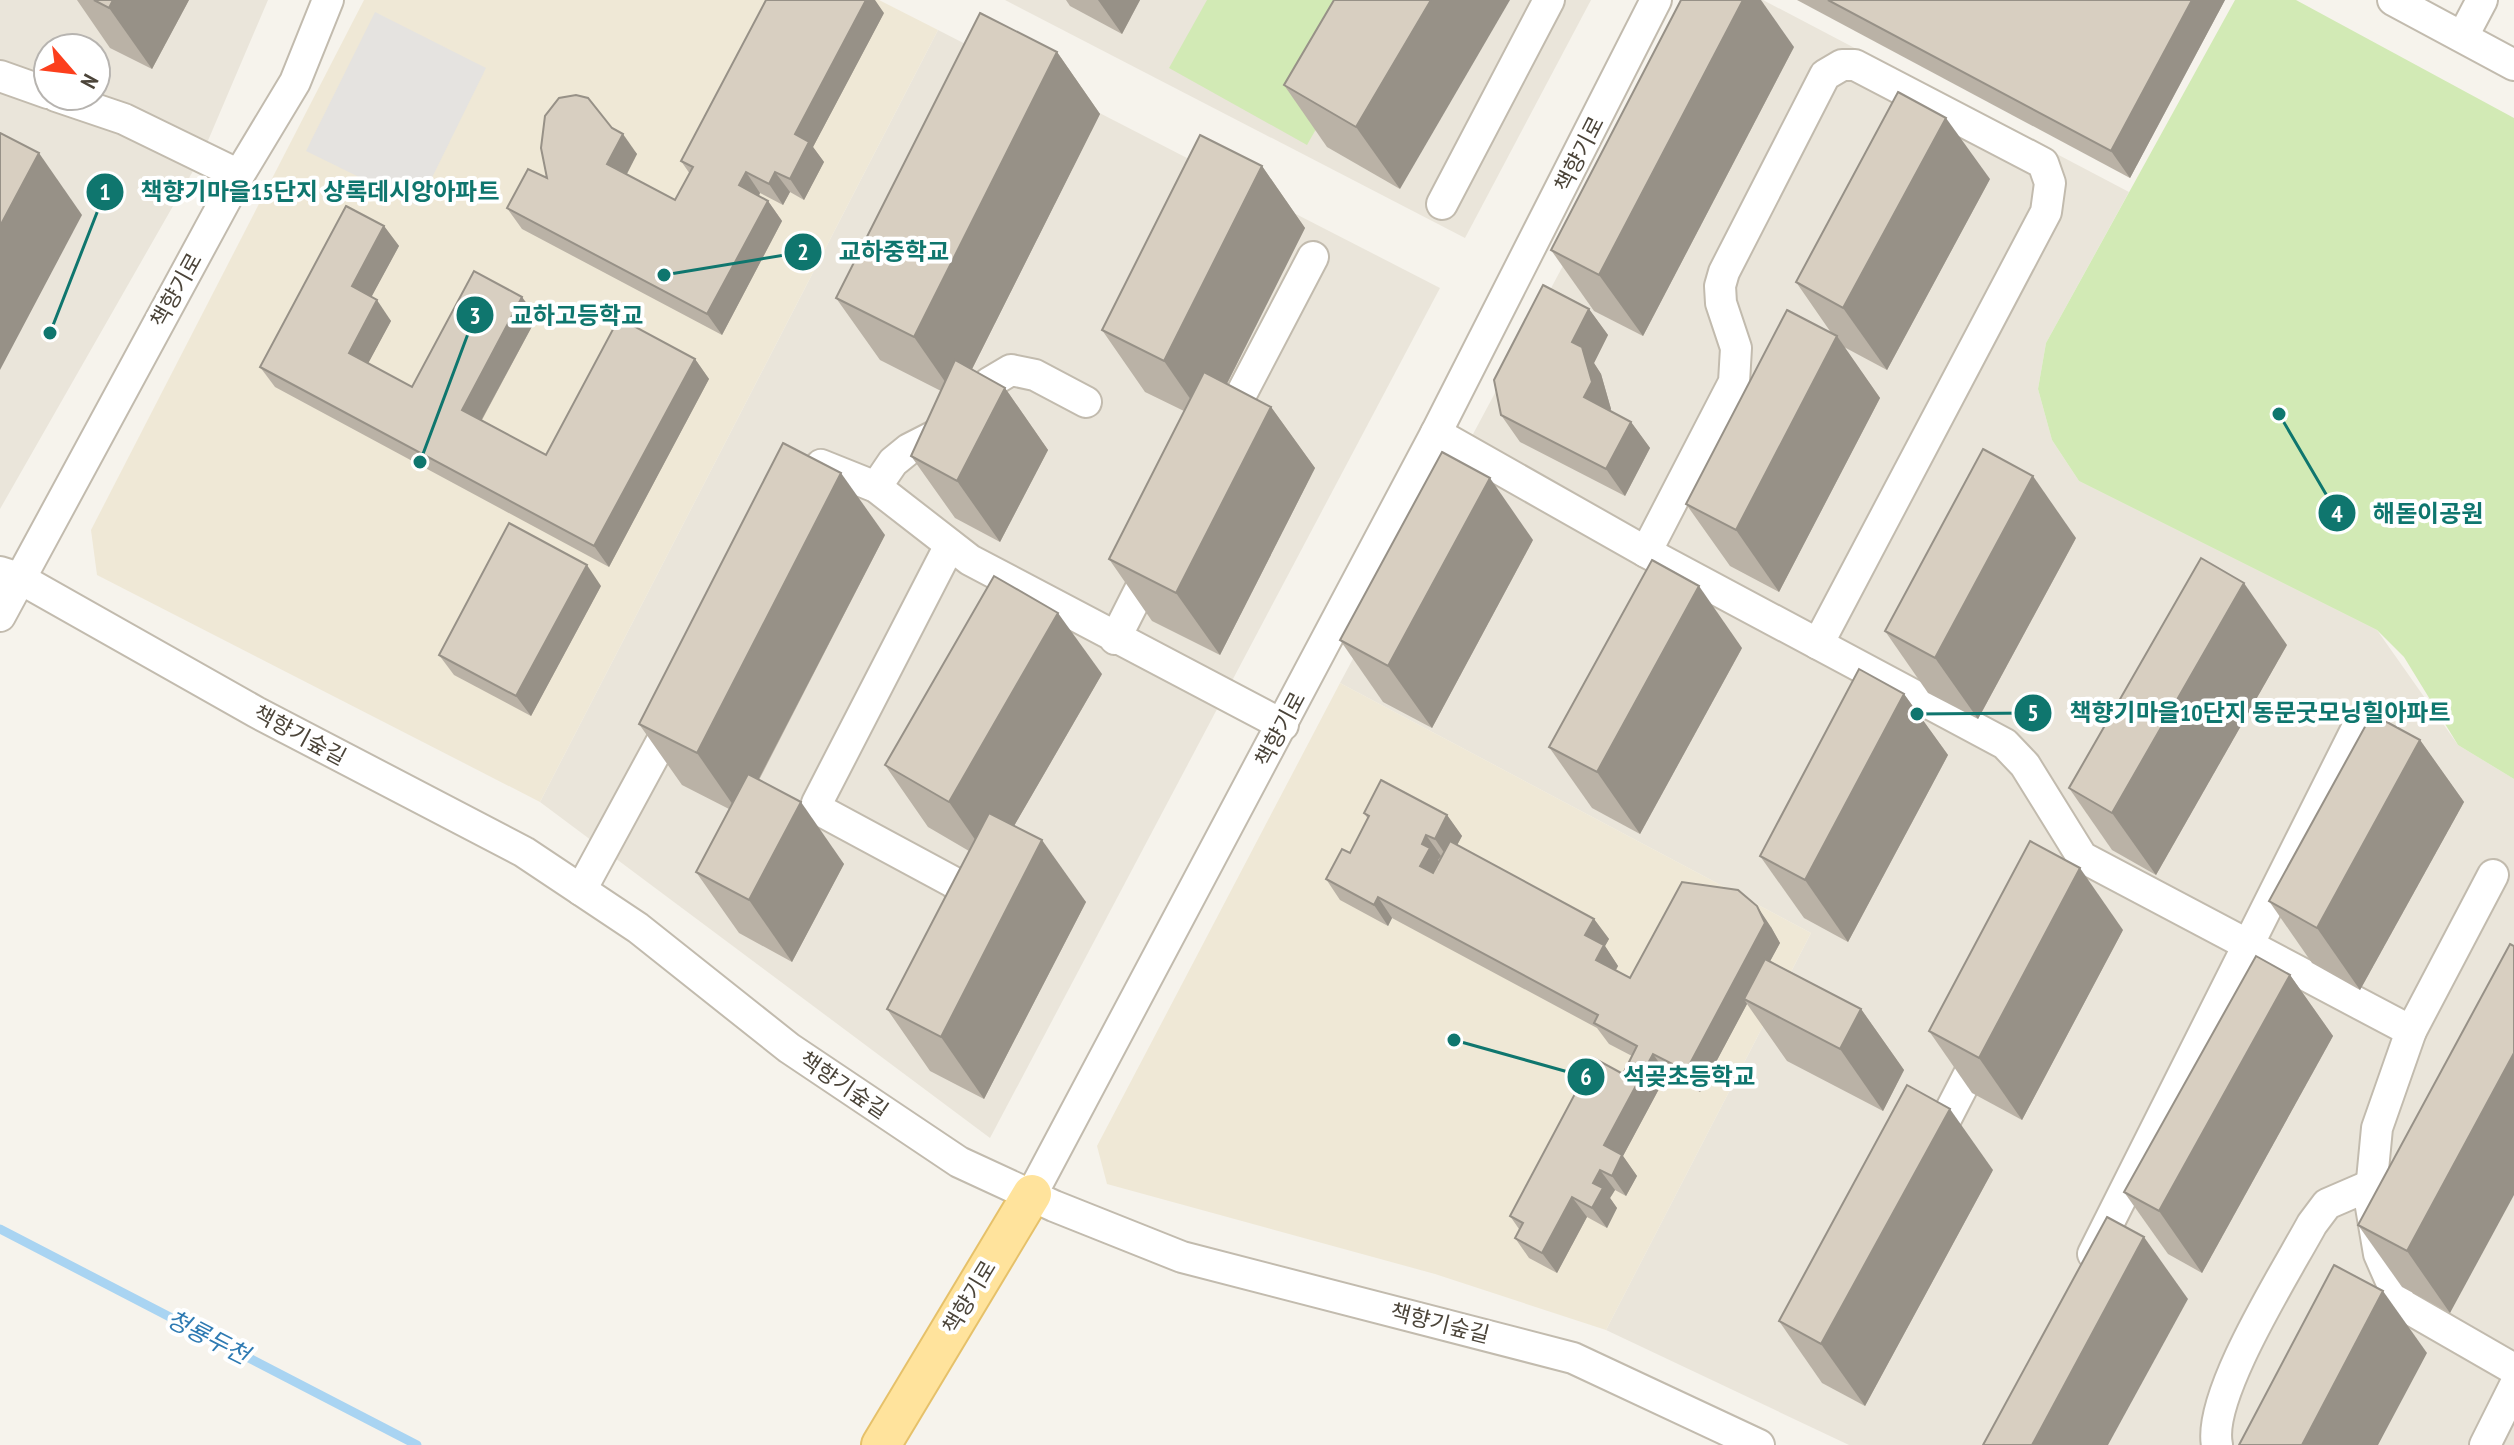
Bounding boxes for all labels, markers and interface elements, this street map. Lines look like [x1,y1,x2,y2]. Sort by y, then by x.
north arrow [32,32,112,112]
text: N [75,70,105,93]
street label: 책향기로 [1548,112,1610,196]
callout: 책향기마을15단지 상록데시앙아파트 [85,168,516,216]
text: 1 [99,176,111,207]
text: 책향기마을15단지 상록데시앙아파트 [140,176,500,207]
callout: 교하중학교 [783,228,965,276]
text: 2 [797,236,809,267]
text: 교하중학교 [839,236,949,267]
street label: 책향기로 [144,248,208,332]
callout: 교하고등학교 [455,291,659,339]
text: 3 [469,300,481,331]
text: 교하고등학교 [511,300,643,331]
callout: 해돋이공원 [2317,489,2499,537]
text: 4 [2331,498,2343,529]
text: 해돋이공원 [2373,498,2483,529]
street label: 책향기로 [1249,687,1311,771]
callout: 책향기마을10단지 동문굿모닝힐아파트 [2013,689,2466,737]
text: 5 [2027,697,2039,728]
text: 책향기마을10단지 동문굿모닝힐아파트 [2069,697,2451,728]
street label: 책향기숲길 [249,699,351,771]
street label: 책향기숲길 [794,1045,894,1125]
callout: 석곶초등학교 [1566,1053,1771,1101]
text: 6 [1580,1061,1592,1092]
text: 석곶초등학교 [1623,1061,1755,1092]
street label: 책향기로 [936,1255,1002,1339]
street label: 책향기숲길 [1388,1297,1492,1349]
water label: 청룡두천 [162,1303,257,1372]

